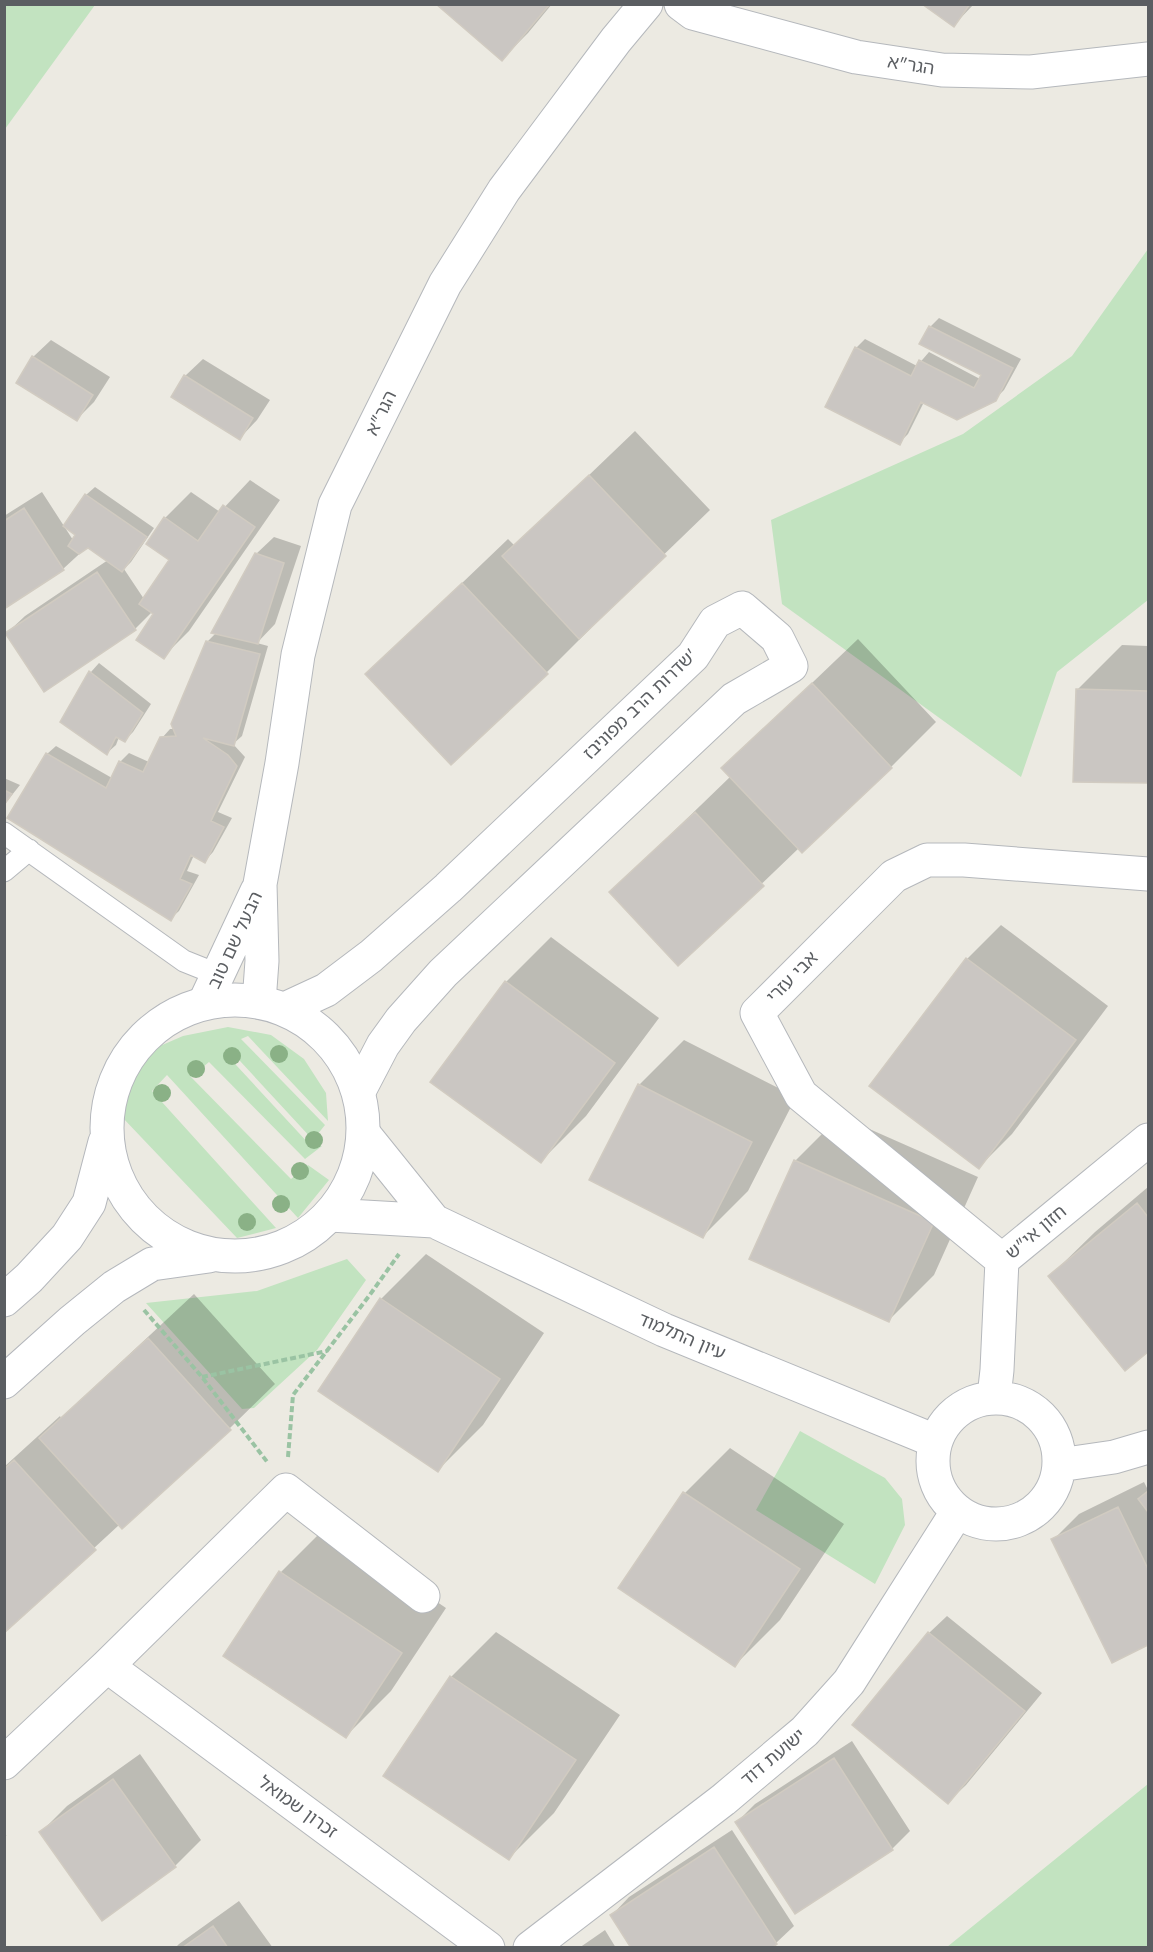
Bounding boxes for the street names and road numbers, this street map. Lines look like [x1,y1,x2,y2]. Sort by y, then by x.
street label: הגר"א [886,48,936,82]
street label: הגר"א [359,386,403,440]
street label: שדרות הרב מפוניבז' [577,642,703,766]
street label: הבעל שם טוב [201,887,269,993]
street label: אבי עזרי [760,945,824,1009]
street label: חזון אי"ש [1000,1199,1072,1265]
street label: עיון התלמוד [634,1306,730,1366]
street label: ישועת דוד [735,1722,811,1792]
street label: זכרון שמואל [253,1769,343,1845]

